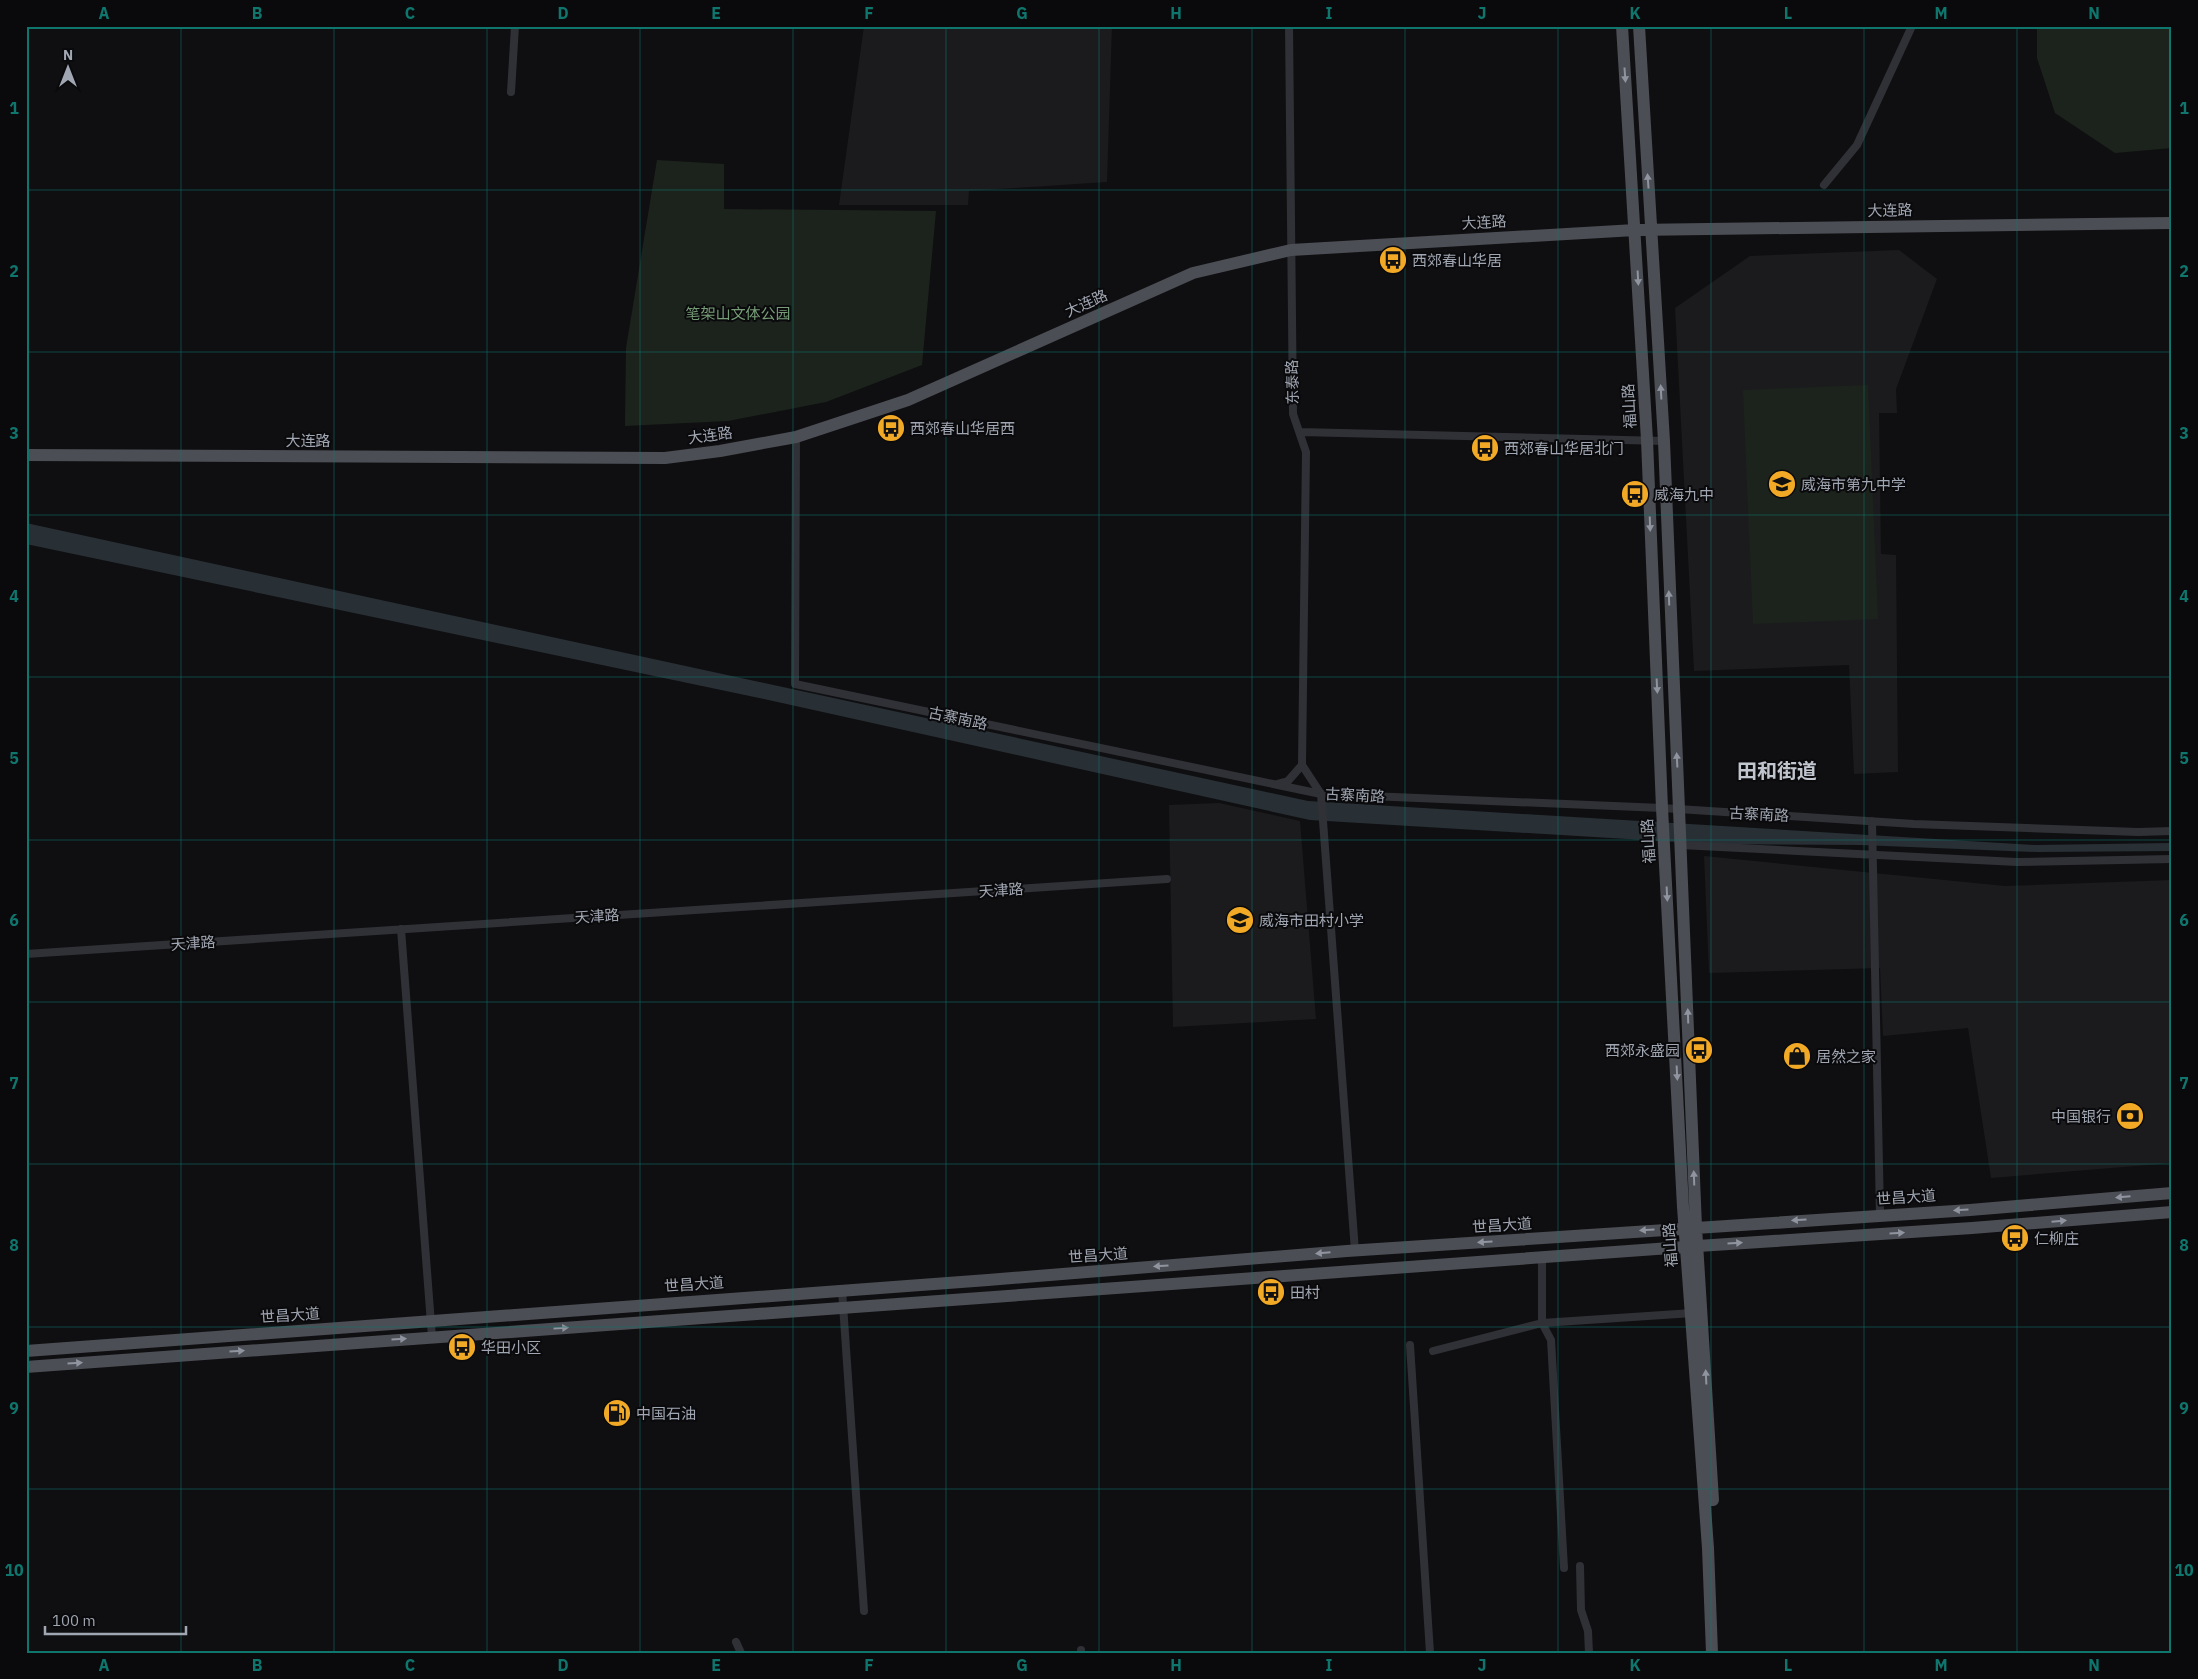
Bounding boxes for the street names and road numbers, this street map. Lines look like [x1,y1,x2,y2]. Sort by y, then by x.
street label: 大连路 [1867,200,1913,220]
street label: 大连路 [1461,211,1507,233]
street label: 大连路 [1062,285,1110,321]
street label: 东泰路 [1282,359,1302,405]
street label: 福山路 [1618,383,1640,429]
street label: 大连路 [686,422,734,448]
street label: 大连路 [285,431,331,450]
street label: 古寨南路 [927,702,989,734]
street label: 古寨南路 [1325,784,1385,806]
street label: 古寨南路 [1729,803,1789,825]
street label: 福山路 [1637,818,1659,864]
street label: 天津路 [978,879,1024,901]
street label: 天津路 [574,905,620,927]
street label: 天津路 [170,932,216,954]
street label: 世昌大道 [1875,1185,1937,1209]
street label: 世昌大道 [1471,1213,1533,1237]
street label: 福山路 [1659,1222,1681,1268]
street label: 世昌大道 [1067,1243,1129,1267]
street label: 世昌大道 [663,1272,725,1296]
street label: 世昌大道 [259,1303,321,1327]

